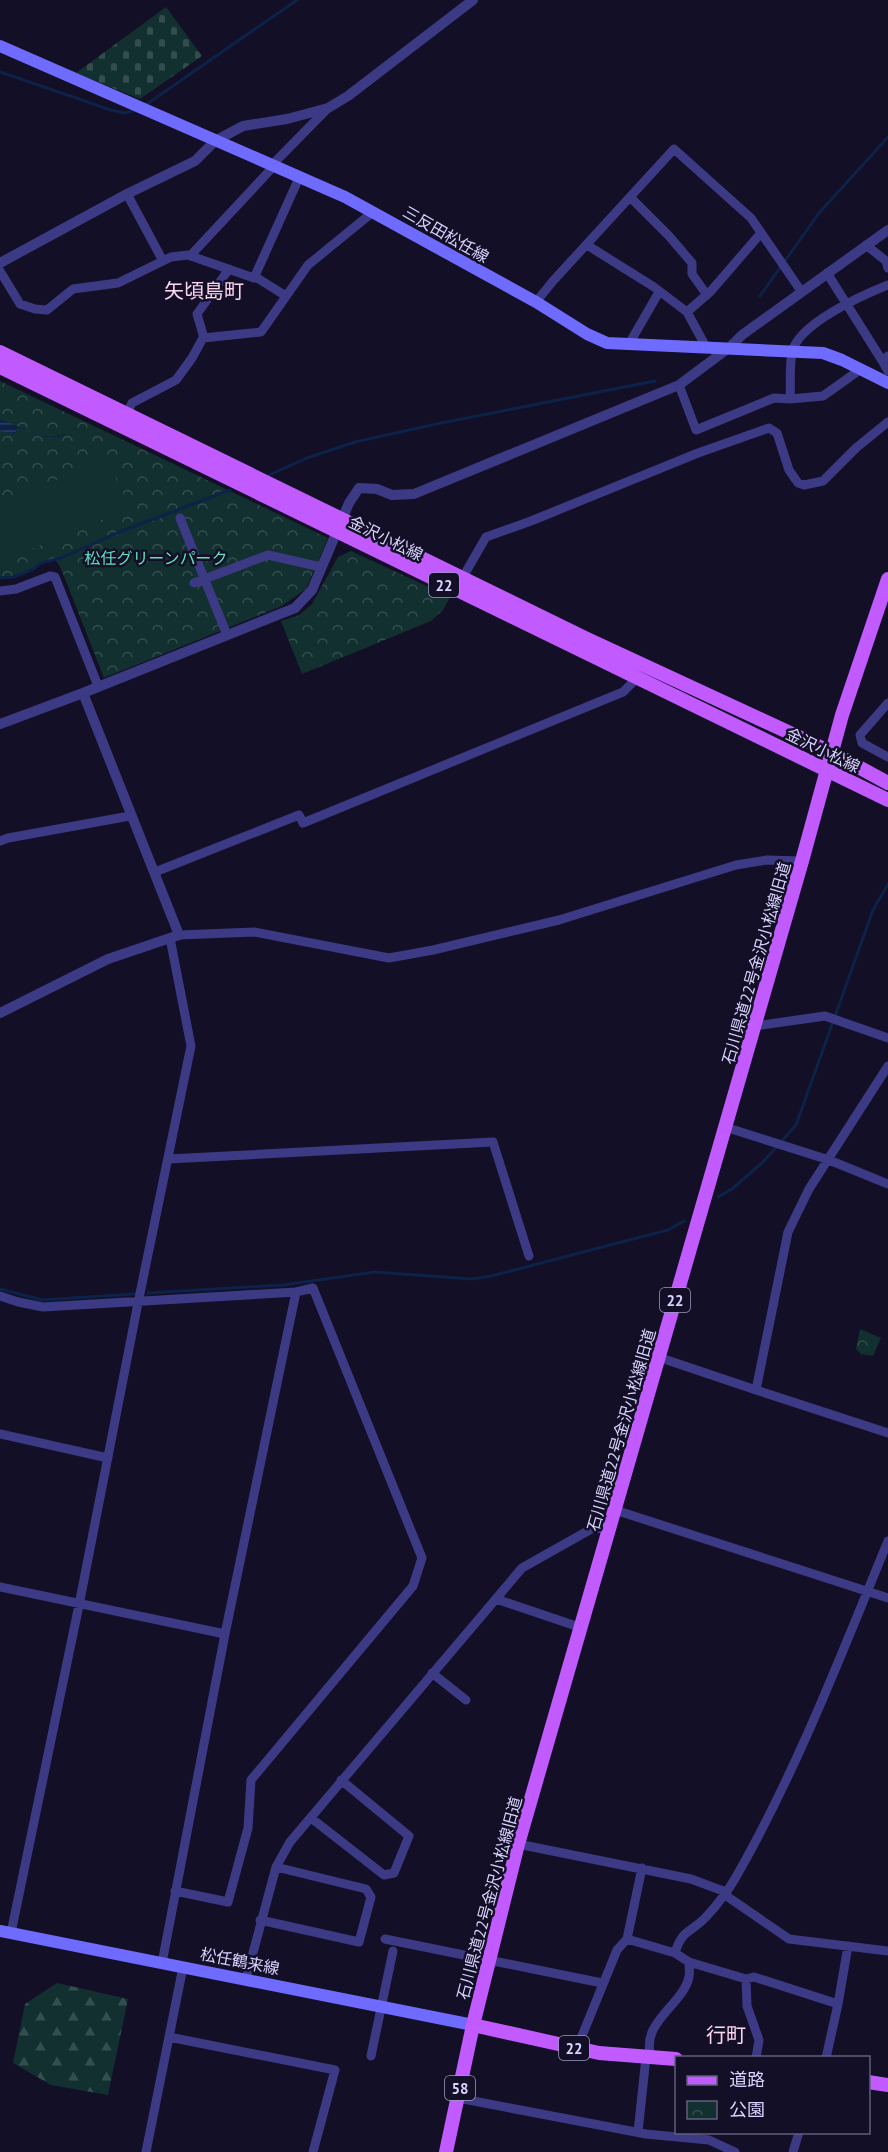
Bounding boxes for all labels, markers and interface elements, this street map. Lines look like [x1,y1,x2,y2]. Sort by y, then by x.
street label: 三反田松任線 [399,201,493,267]
district label: 矢頃島町 [164,278,244,304]
street label: 金沢小松線 [346,511,426,565]
park label: 松任グリーンパーク [84,548,228,568]
road number: 22 [429,573,459,597]
street label: 金沢小松線 [783,723,863,777]
street label: 石川県道22号金沢小松線旧道 [718,860,794,1066]
road number: 22 [660,1288,690,1312]
street label: 石川県道22号金沢小松線旧道 [583,1327,659,1533]
street label: 石川県道22号金沢小松線旧道 [452,1794,526,2002]
street label: 松任鶴来線 [199,1944,281,1978]
district label: 行町 [706,2022,746,2048]
road number: 22 [559,2036,589,2060]
legend [675,2056,870,2134]
text: 道路 [729,2068,765,2091]
road number: 58 [445,2076,475,2100]
text: 公園 [729,2098,765,2121]

